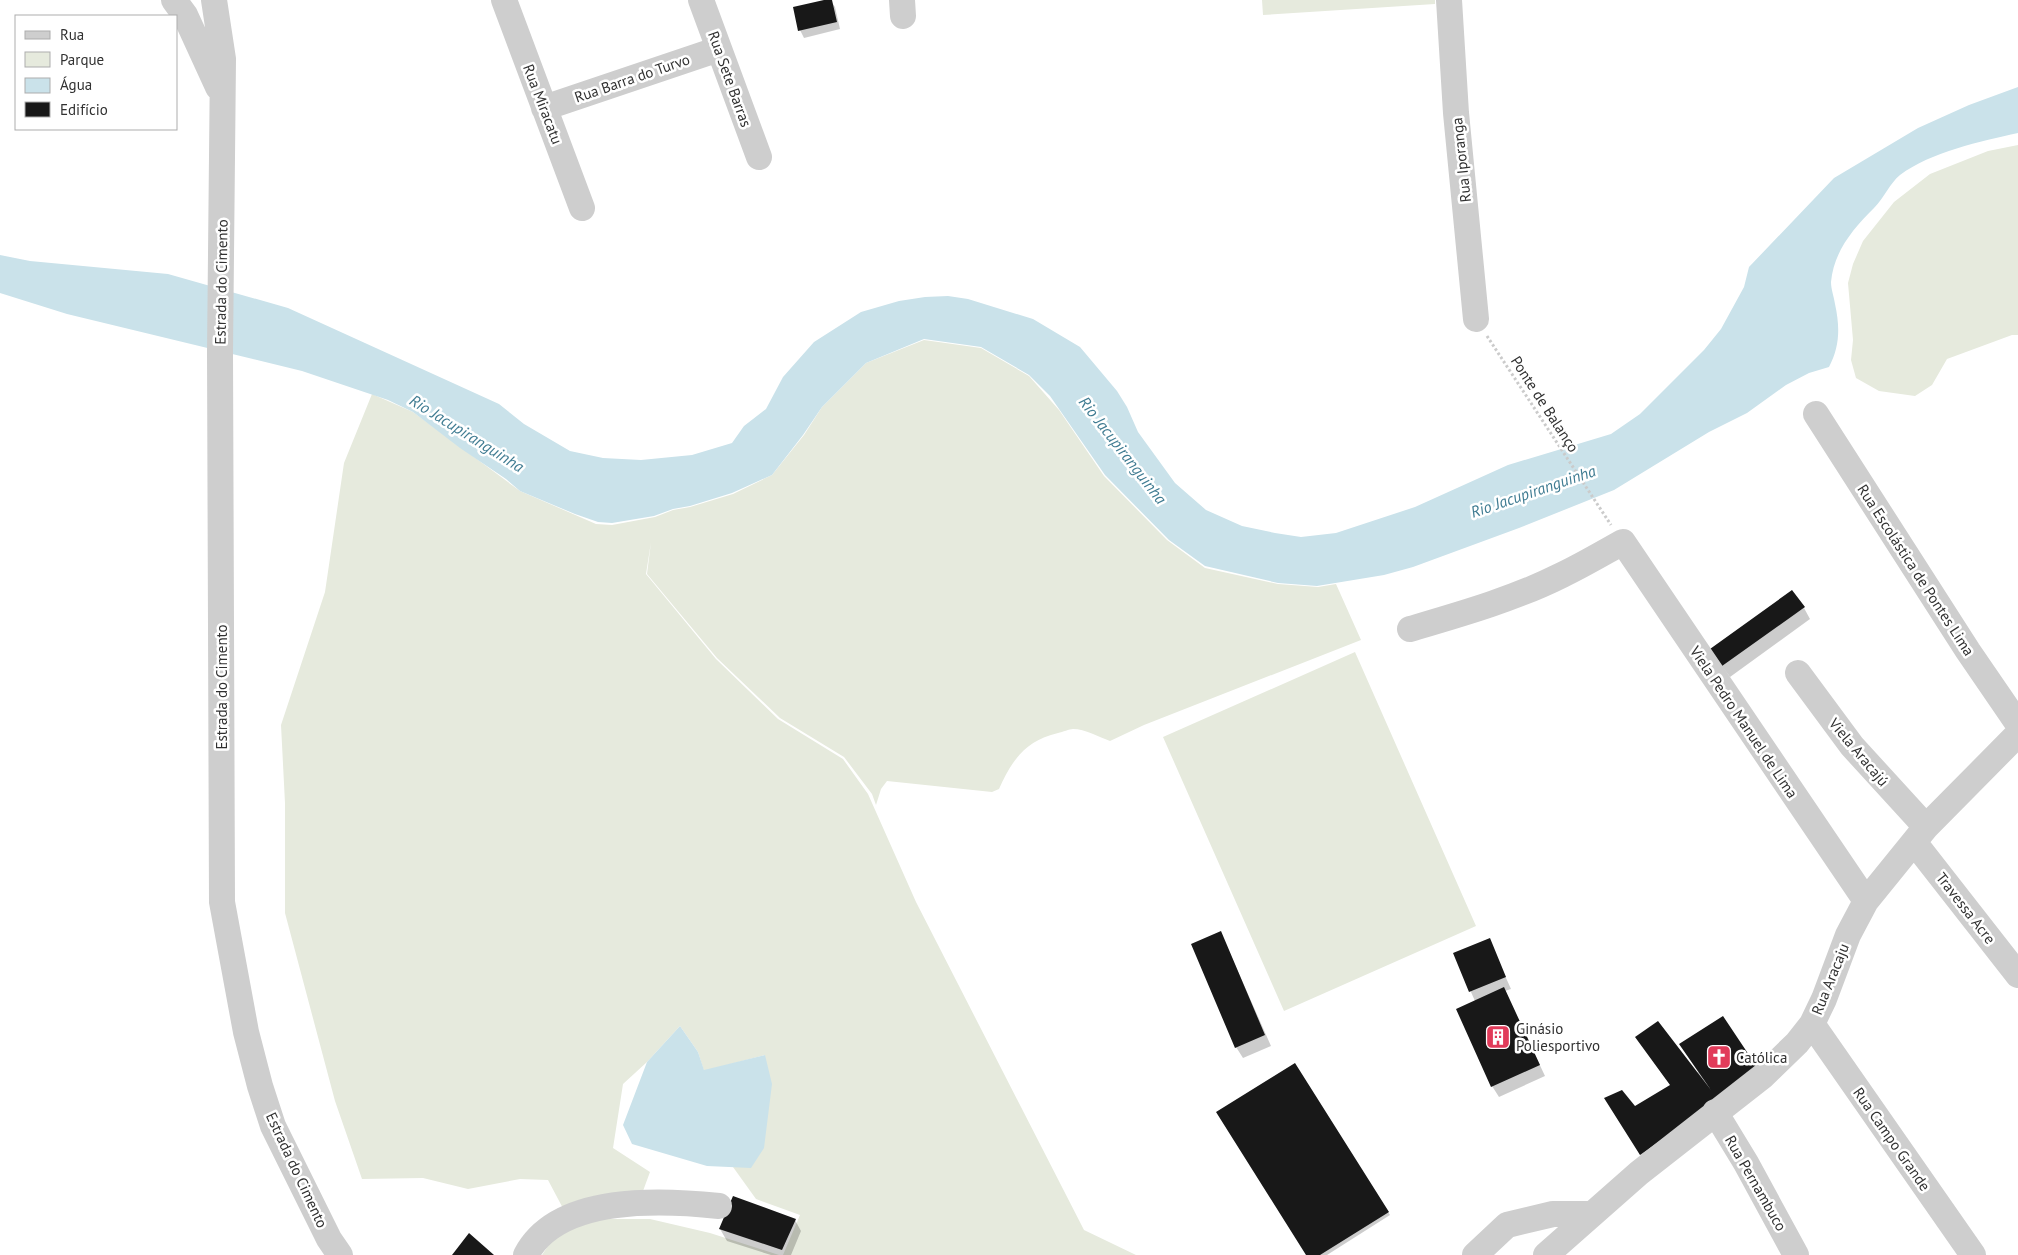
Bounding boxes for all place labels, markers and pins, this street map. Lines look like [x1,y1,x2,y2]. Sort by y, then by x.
place label: Ginásio Poliesportivo [1516,1019,1600,1055]
building icon: Ginásio Poliesportivo [1485,1024,1511,1050]
church icon: Católica [1706,1044,1732,1070]
place label: Católica [1736,1048,1787,1067]

